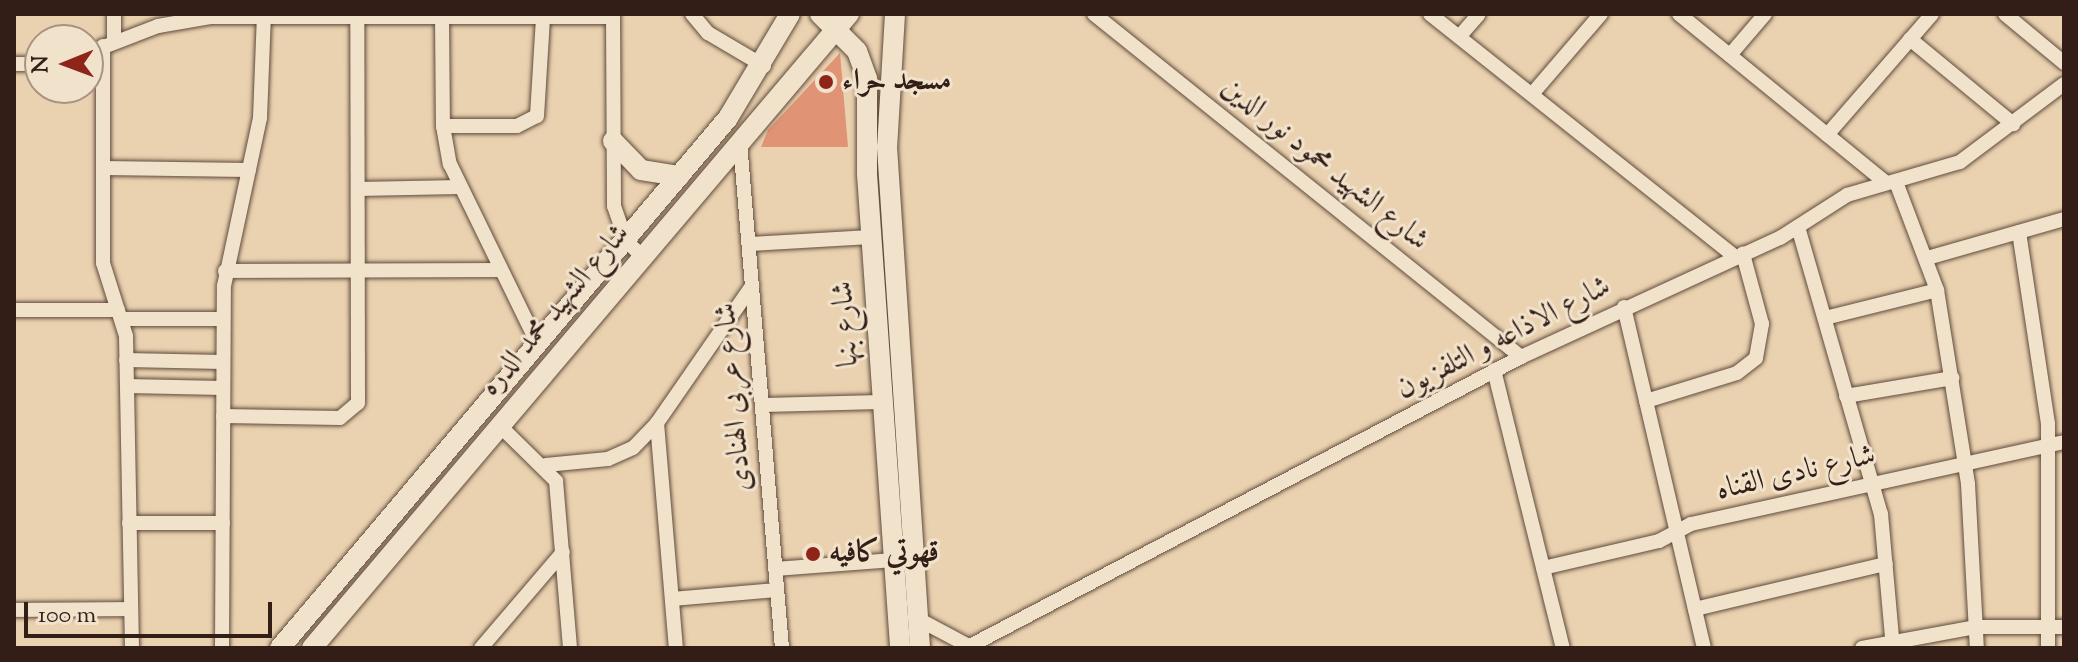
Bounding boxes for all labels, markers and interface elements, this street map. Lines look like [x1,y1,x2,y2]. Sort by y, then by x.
north arrow [24,24,104,104]
text: N [26,55,58,73]
place label: مسجد حراء [842,64,952,100]
street label: شارع الشهيد محمود نور الدين [1213,70,1435,260]
marker: مسجد حراء [817,73,835,91]
street label: شارع الشهيد محمد الدره [473,217,639,405]
street label: شارع الاذاعه و التلفزيون [1391,269,1617,409]
street label: شارع بنها [826,280,868,368]
street label: شارع عربى الهنادى [709,301,761,493]
street label: شارع نادى القناه [1713,438,1879,510]
place label: قهوتي كافيه [829,536,939,572]
marker: قهوتي كافيه [804,545,822,563]
scale bar [28,586,276,636]
text: 100 m [38,599,96,633]

